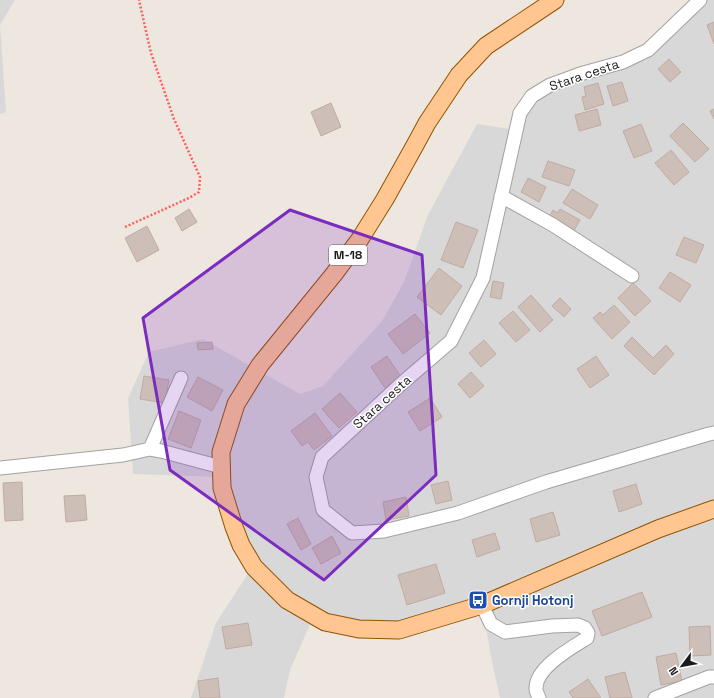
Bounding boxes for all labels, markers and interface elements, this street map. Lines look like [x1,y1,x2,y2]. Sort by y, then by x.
street label: Stara cesta [547,55,622,95]
road number: M-18 [329,245,367,265]
street label: Stara cesta [349,371,415,433]
bus stop icon: Gornji Hotonj [467,589,489,611]
place label: Gornji Hotonj [492,592,573,609]
north arrow [662,646,702,686]
text: N [666,664,681,678]

